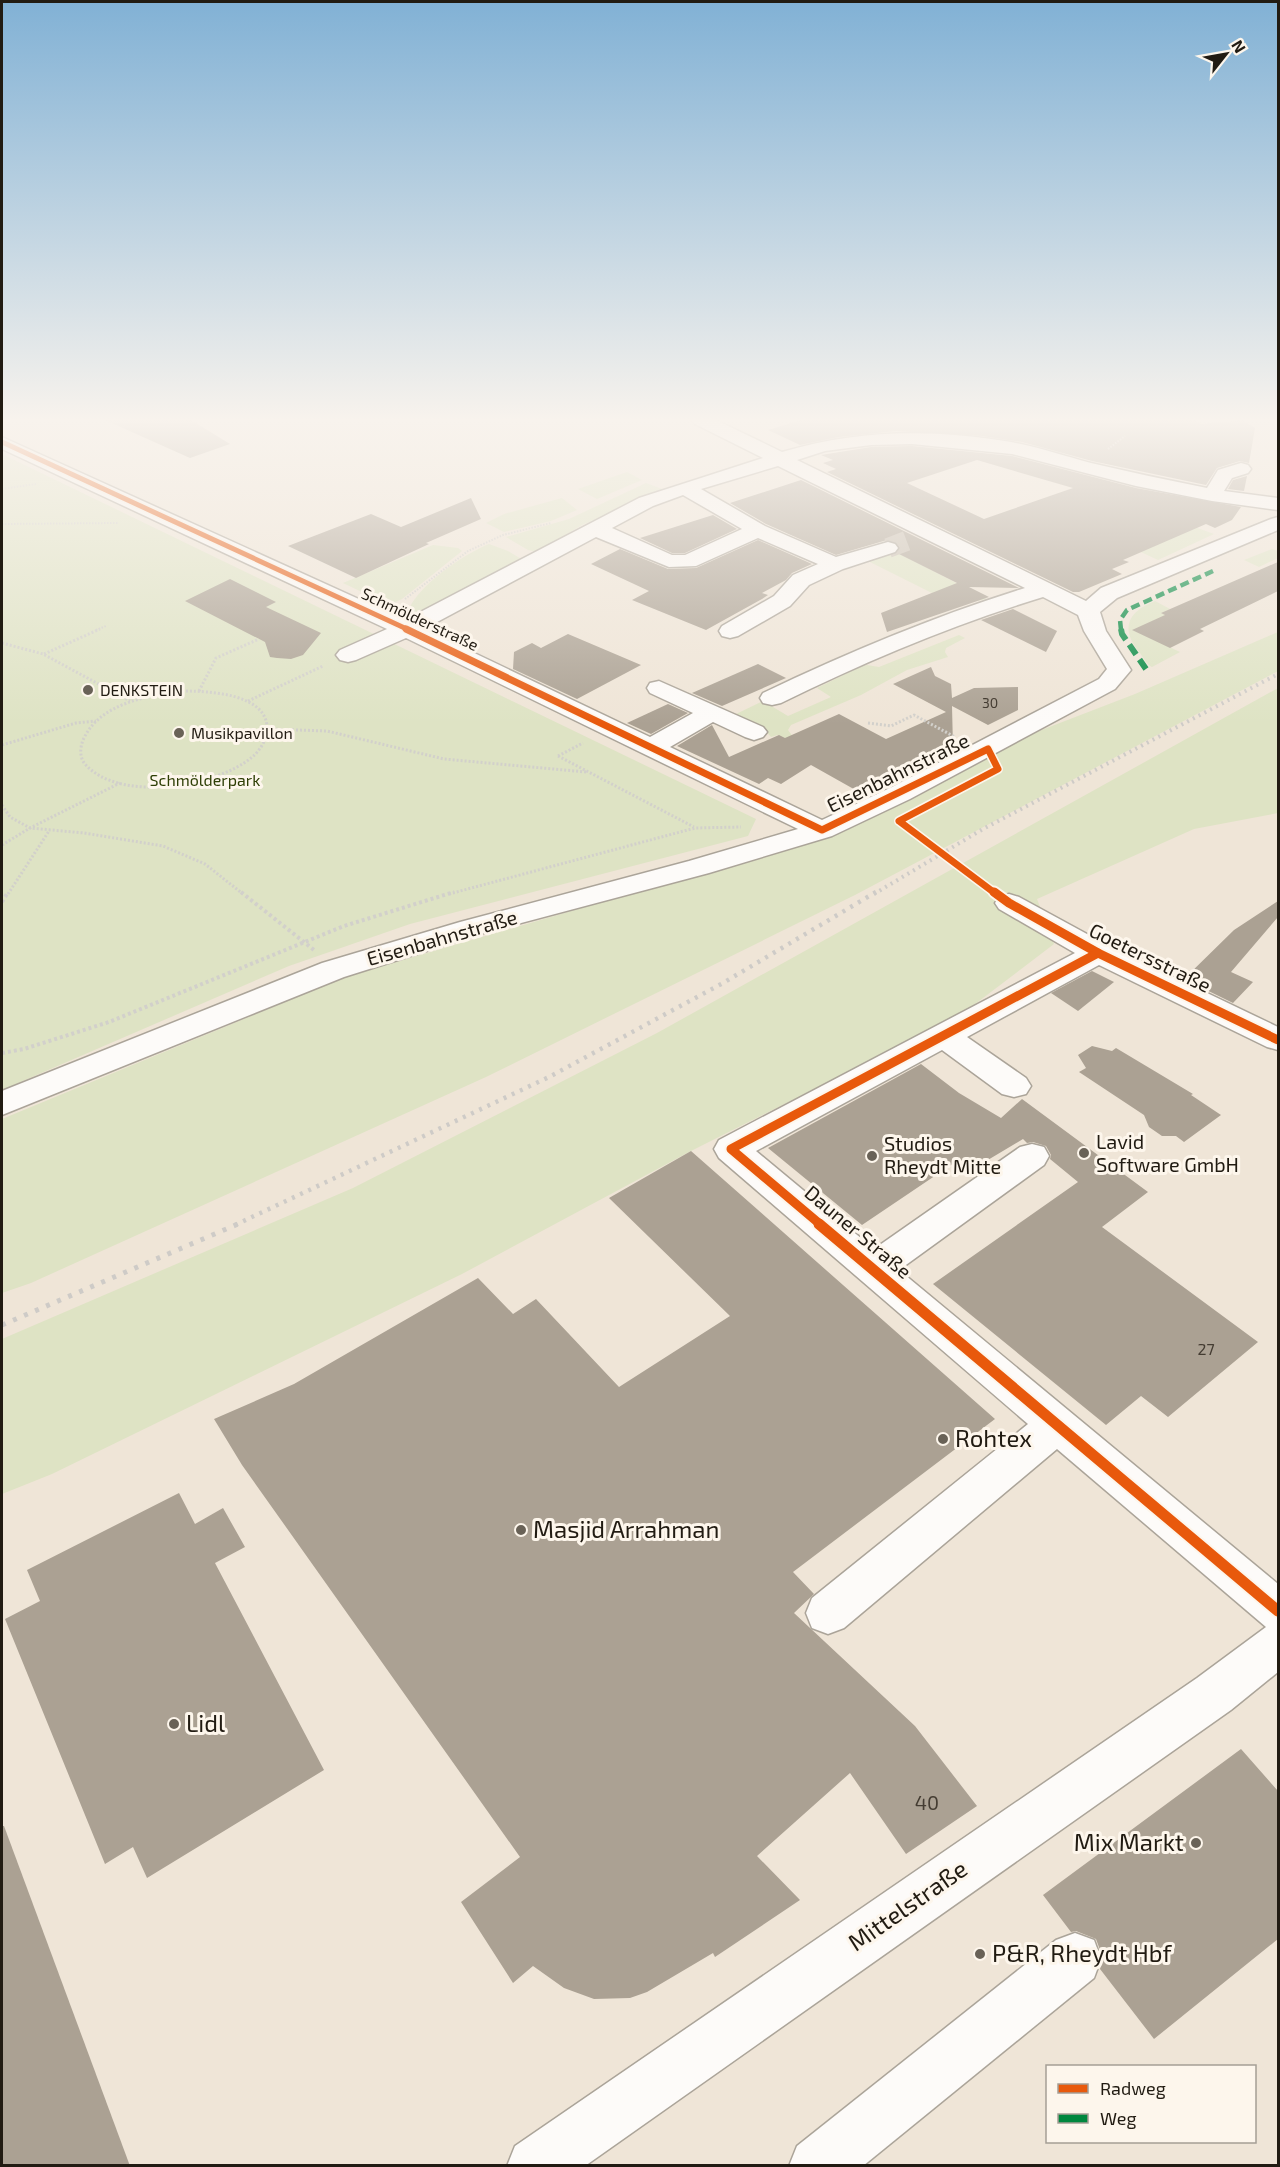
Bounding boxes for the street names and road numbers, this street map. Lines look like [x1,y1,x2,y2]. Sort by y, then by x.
street label: Schmölderstraße [359,583,482,654]
street label: Eisenbahnstraße [822,727,973,817]
street label: Eisenbahnstraße [364,904,520,970]
street label: Goetersstraße [1086,917,1215,997]
street label: Dauner Straße [800,1180,917,1283]
street label: Mittelstraße [842,1853,972,1956]

